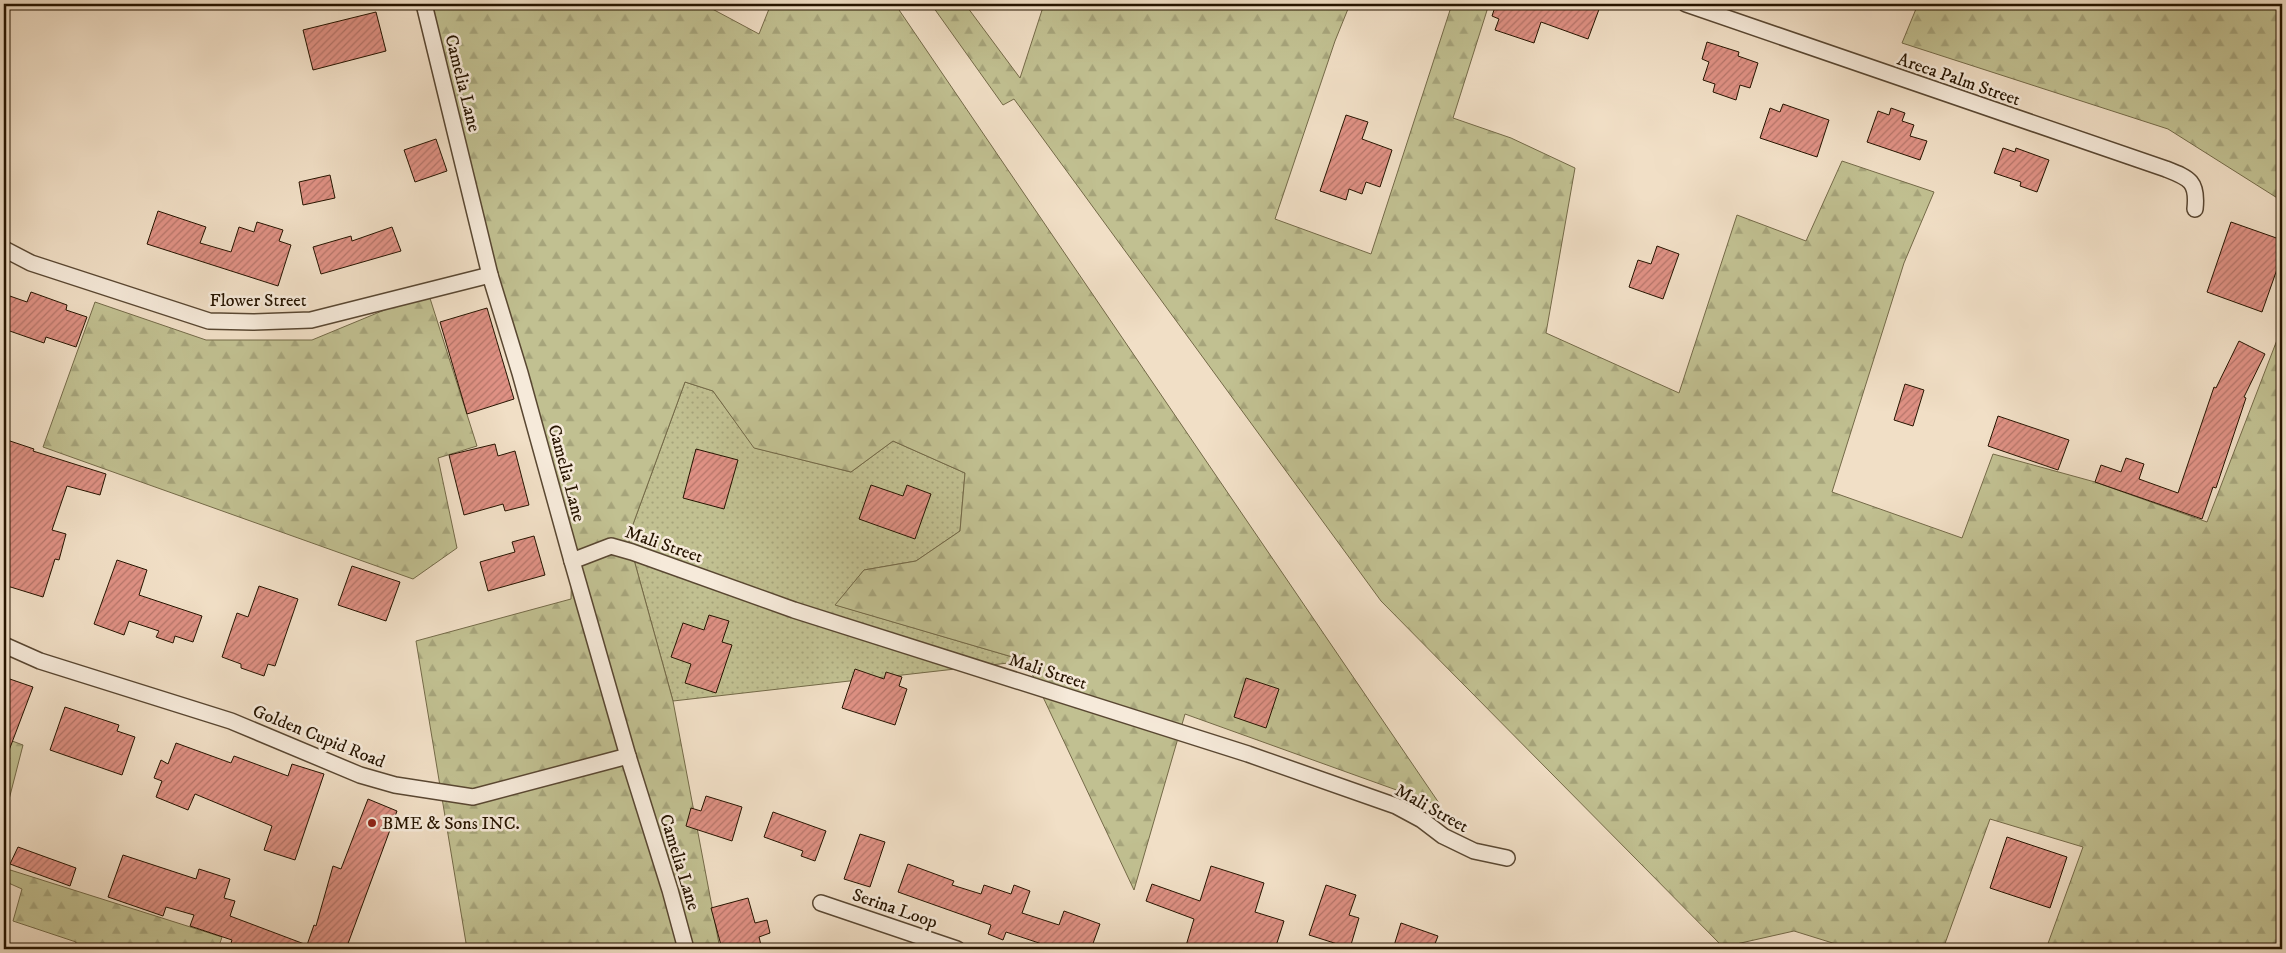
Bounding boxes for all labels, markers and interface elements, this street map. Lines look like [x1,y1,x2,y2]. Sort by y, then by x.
street label: Camelia Lane [439,32,485,134]
street label: Areca Palm Street [1894,49,2023,111]
street label: Flower Street [209,290,307,312]
street label: Camelia Lane [543,422,590,524]
street label: Mali Street [622,521,706,569]
street label: Mali Street [1006,649,1090,695]
street label: Golden Cupid Road [249,700,388,774]
street label: Mali Street [1391,780,1472,838]
street label: Camelia Lane [654,811,704,913]
place label: BME & Sons INC. [382,813,520,835]
marker: BME & Sons INC. [366,817,378,829]
street label: Serina Loop [849,884,940,934]

